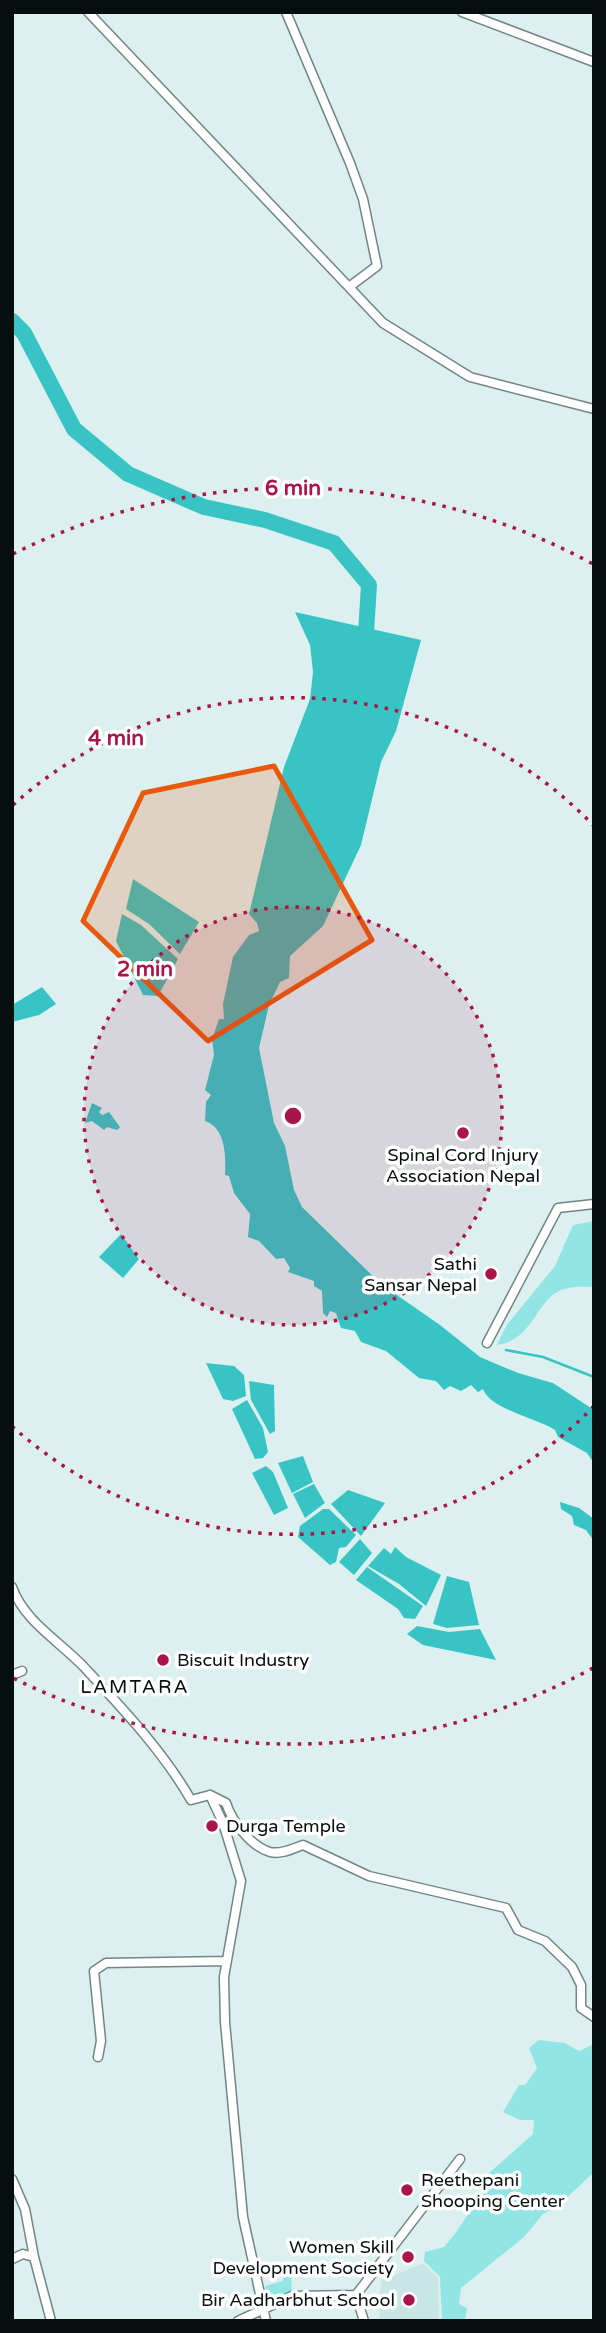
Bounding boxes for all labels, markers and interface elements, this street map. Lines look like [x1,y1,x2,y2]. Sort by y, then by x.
text: 6 min [265,476,321,501]
text: 4 min [88,726,144,751]
text: 2 min [117,957,173,982]
centre of rings [281,1104,305,1128]
marker: Spinal Cord Injury Association Nepal [455,1125,471,1141]
place label: Spinal Cord Injury Association Nepal [386,1144,540,1187]
place label: Sathi Sansar Nepal [364,1253,477,1296]
marker: Sathi Sansar Nepal [483,1266,499,1282]
place label: Biscuit Industry [177,1649,310,1671]
marker: Biscuit Industry [155,1652,171,1668]
district label: LAMTARA [80,1676,190,1698]
place label: Durga Temple [226,1815,346,1837]
marker: Durga Temple [204,1818,220,1834]
place label: Reethepani Shooping Center [421,2169,565,2212]
marker: Reethepani Shooping Center [399,2182,415,2198]
place label: Women Skill Development Society [213,2236,394,2279]
marker: Women Skill Development Society [400,2249,416,2265]
place label: Bir Aadharbhut School [201,2289,395,2311]
marker: Bir Aadharbhut School [401,2292,417,2308]

